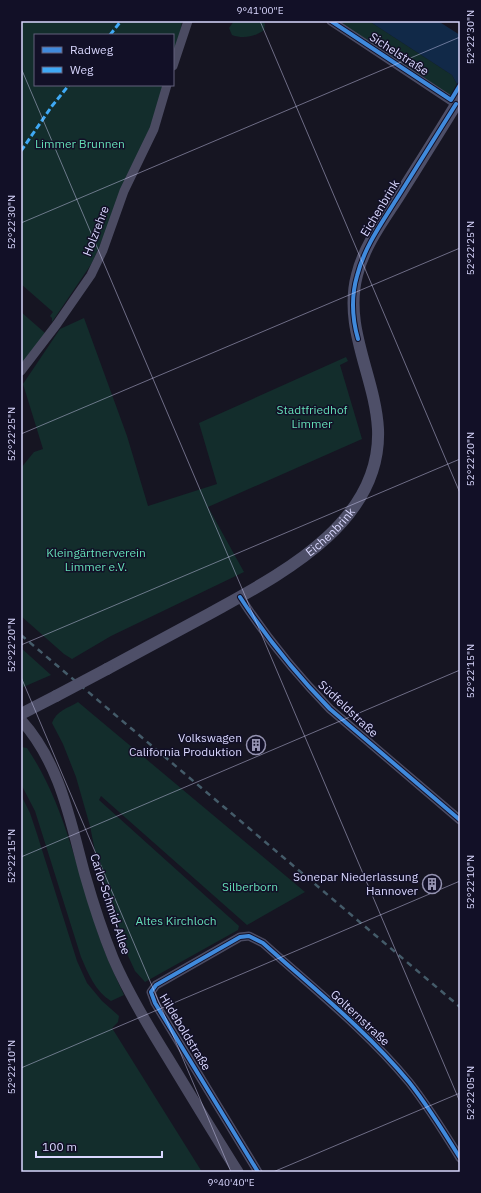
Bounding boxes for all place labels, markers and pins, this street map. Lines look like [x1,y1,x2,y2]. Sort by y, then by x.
place label: Volkswagen California Produktion [129,730,242,759]
building icon: Volkswagen California Produktion [245,734,267,756]
place label: Sonepar Niederlassung Hannover [293,869,419,898]
building icon: Sonepar Niederlassung Hannover [421,873,443,895]

